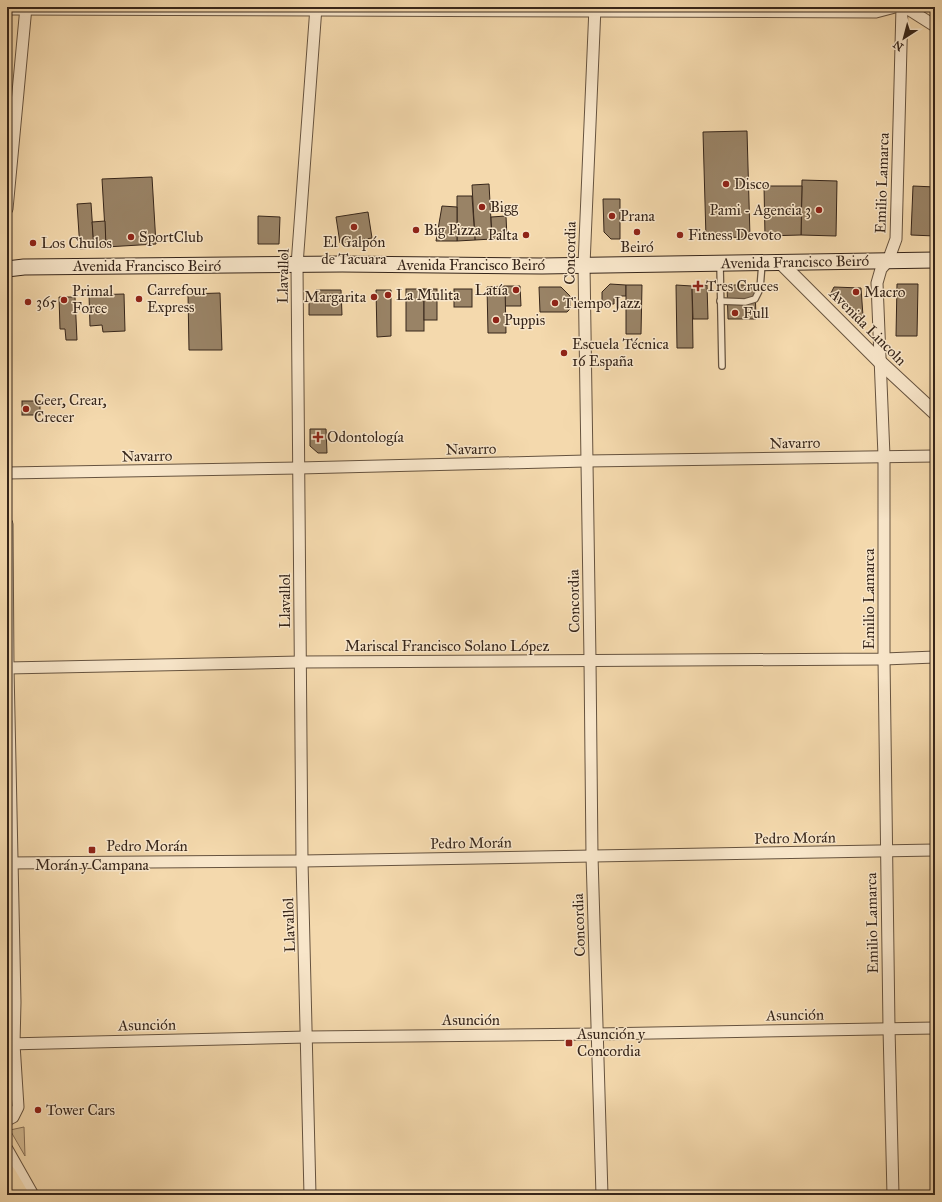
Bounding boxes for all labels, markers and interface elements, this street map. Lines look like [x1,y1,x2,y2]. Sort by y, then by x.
north arrow [884,18,924,58]
text: N [890,37,906,54]
street label: Emilio Lamarca [871,132,893,234]
place label: Disco [734,175,770,193]
marker: Disco [721,179,731,189]
place label: Bigg [490,198,519,216]
place label: Pami - Agencia 3 [710,201,811,219]
marker: Bigg [477,202,487,212]
marker: Pami - Agencia 3 [814,205,824,215]
place label: Prana [620,207,656,225]
marker: Prana [607,211,617,221]
street label: Concordia [560,220,580,285]
place label: Big Pizza [424,221,482,239]
marker: El Galpón de Tacuara [349,222,359,232]
marker: Big Pizza [411,225,421,235]
place label: Palta [488,226,519,244]
place label: Fitness Devoto [688,226,782,244]
marker: Beiró [632,227,642,237]
place label: SportClub [139,228,203,246]
marker: Palta [521,230,531,240]
marker: Fitness Devoto [675,230,685,240]
marker: SportClub [126,232,136,242]
place label: El Galpón de Tacuara [321,233,387,268]
place label: Los Chulos [41,234,112,252]
marker: Los Chulos [28,238,38,248]
place label: Beiró [620,238,654,256]
street label: Llavallol [274,248,292,303]
street label: Avenida Francisco Beiró [720,252,870,272]
street label: Avenida Francisco Beiró [396,256,545,274]
street label: Avenida Francisco Beiró [72,257,221,275]
place label: Tres Cruces [706,277,778,295]
place label: Carrefour Express [147,281,208,316]
place label: Latía [475,281,509,299]
marker: Tres Cruces [693,281,703,291]
place label: Primal Force [72,282,114,317]
place label: Macro [864,283,906,301]
street label: Avenida Lincoln [825,284,910,369]
marker: Latía [511,285,521,295]
place label: La Mulita [396,286,460,304]
marker: Macro [851,287,861,297]
place label: Margarita [304,288,367,306]
marker: La Mulita [383,290,393,300]
marker: Margarita [369,292,379,302]
place label: 365 [36,293,57,311]
marker: Carrefour Express [134,294,144,304]
place label: Tiempo Jazz [563,294,641,313]
marker: Primal Force [59,295,69,305]
marker: 365 [23,297,33,307]
marker: Tiempo Jazz [550,298,560,308]
place label: Full [743,304,770,322]
marker: Full [730,308,740,318]
place label: Puppis [504,311,545,329]
marker: Puppis [491,315,501,325]
place label: Escuela Técnica 16 España [572,335,670,370]
marker: Escuela Técnica 16 España [559,348,569,358]
place label: Ceer, Crear, Crecer [34,391,107,426]
marker: Ceer, Crear, Crecer [21,404,31,414]
place label: Odontología [327,428,404,446]
marker: Odontología [312,431,324,443]
street label: Navarro [769,434,821,452]
street label: Navarro [445,440,497,458]
street label: Navarro [121,447,173,465]
street label: Emilio Lamarca [860,548,878,650]
street label: Concordia [564,568,584,633]
street label: Llavallol [276,573,294,628]
street label: Mariscal Francisco Solano López [345,637,549,655]
street label: Pedro Morán [754,828,836,848]
street label: Pedro Morán [430,833,512,853]
street label: Pedro Morán [106,837,188,855]
marker: Morán y Campana [87,845,97,855]
place label: Morán y Campana [35,856,150,874]
street label: Emilio Lamarca [862,872,882,974]
street label: Concordia [569,892,589,957]
street label: Llavallol [279,896,299,953]
street label: Asunción [765,1005,824,1025]
street label: Asunción [441,1011,500,1029]
street label: Asunción [117,1015,176,1035]
place label: Asunción y Concordia [576,1025,646,1060]
marker: Asunción y Concordia [564,1038,574,1048]
place label: Tower Cars [46,1101,115,1119]
marker: Tower Cars [33,1105,43,1115]

